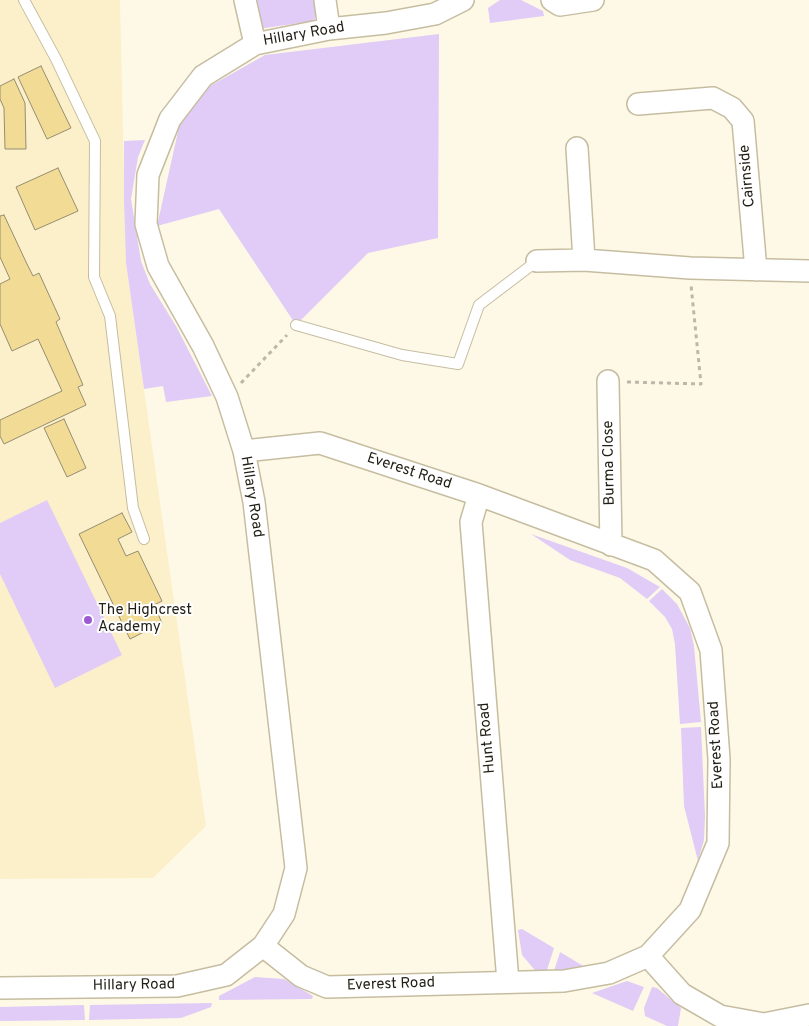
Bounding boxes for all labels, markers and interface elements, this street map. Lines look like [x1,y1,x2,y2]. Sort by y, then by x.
street label: Hillary Road [262,19,346,51]
street label: Cairnside [736,144,760,208]
street label: Burma Close [600,420,620,506]
street label: Everest Road [364,450,454,494]
street label: Hillary Road [236,455,266,539]
place label: The Highcrest Academy [98,602,192,637]
marker: The Highcrest Academy [82,614,94,626]
street label: Everest Road [706,700,728,790]
street label: Hunt Road [476,702,500,774]
street label: Everest Road [347,974,435,996]
street label: Hillary Road [93,976,175,996]

